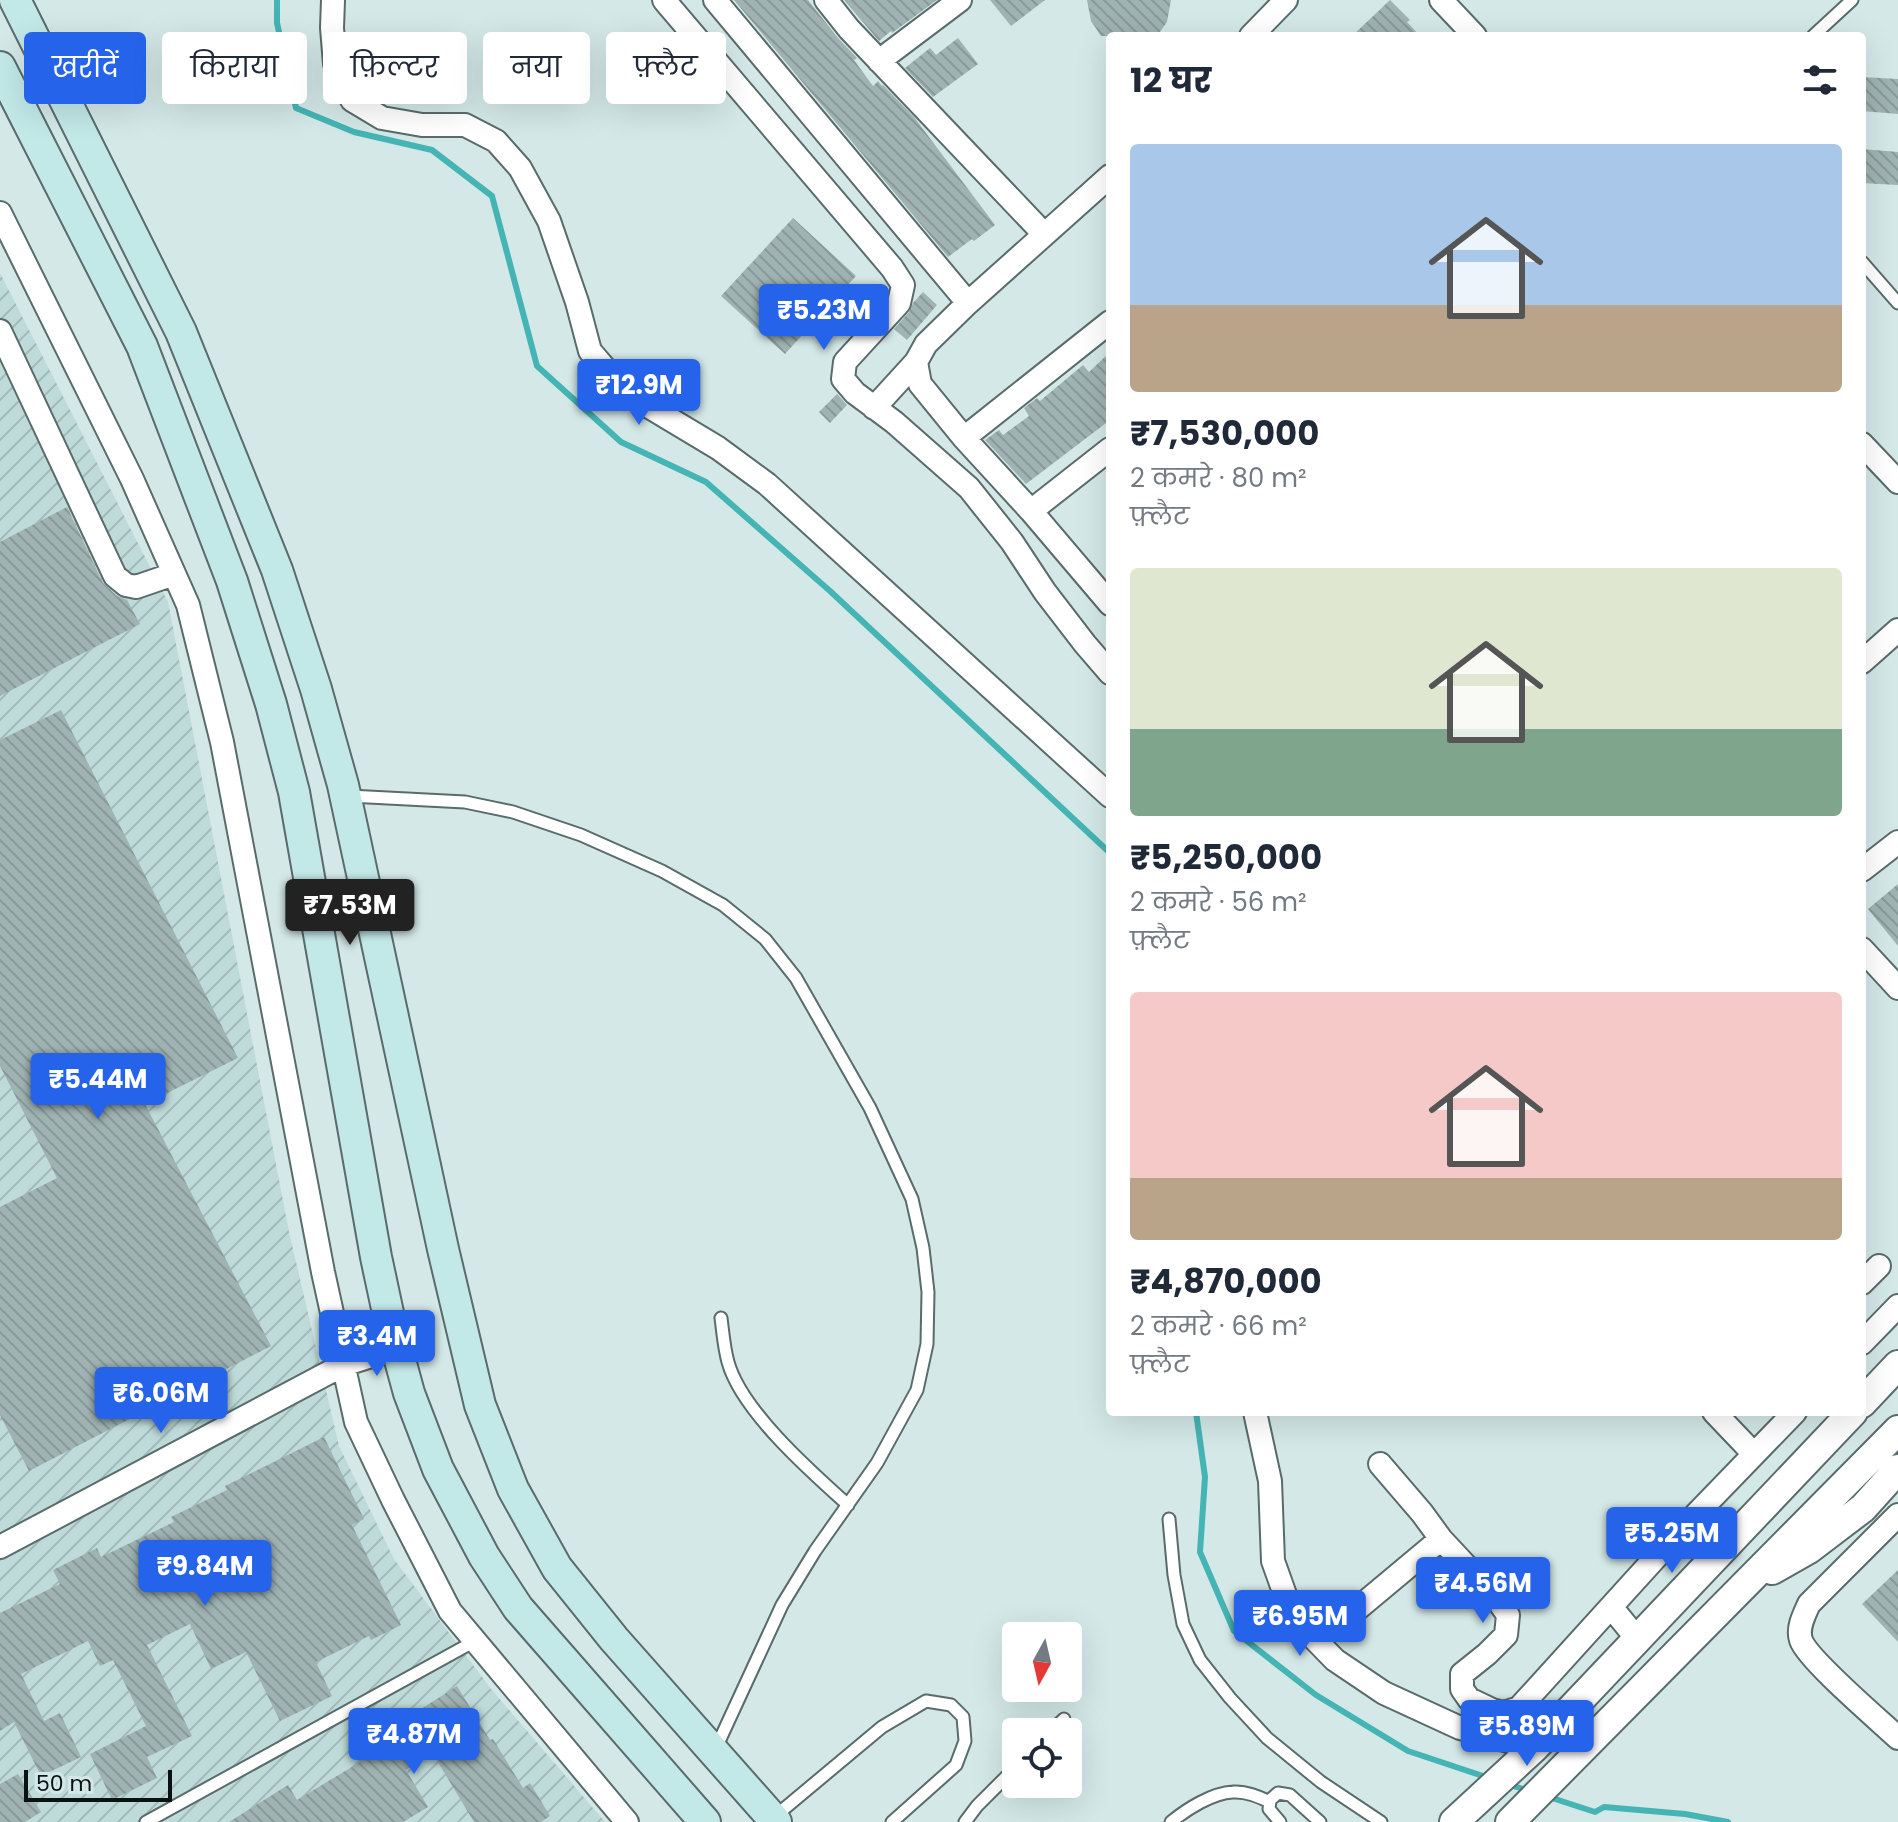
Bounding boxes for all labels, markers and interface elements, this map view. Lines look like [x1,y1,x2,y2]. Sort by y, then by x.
chip: खरीदें [24,32,146,104]
chip: किराया [162,32,307,104]
chip: फ़िल्टर [323,32,467,104]
chip: नया [483,32,590,104]
chip: फ़्लैट [606,32,726,104]
text: 12 घर [1130,56,1211,104]
icon: filters [1798,58,1842,102]
icon: home [1414,196,1558,340]
pin: ₹5.23M [759,284,889,352]
text: ₹5.23M [777,292,871,328]
pin: ₹12.9M [574,359,704,427]
text: ₹12.9M [595,367,683,403]
text: ₹7,530,000 [1130,409,1319,457]
text: 2 कमरे · 80 m² [1130,460,1307,496]
text: फ़्लैट [1130,499,1190,535]
icon: home [1414,620,1558,764]
text: ₹5,250,000 [1130,833,1322,881]
pin: ₹7.53M [285,879,415,947]
text: 2 कमरे · 56 m² [1130,884,1307,920]
text: ₹7.53M [303,887,397,923]
text: फ़्लैट [1130,923,1190,959]
icon: home [1414,1044,1558,1188]
pin: ₹5.44M [33,1053,163,1121]
text: ₹5.44M [49,1061,147,1097]
text: ₹4,870,000 [1130,1257,1322,1305]
text: 2 कमरे · 66 m² [1130,1308,1307,1344]
pin: ₹3.4M [321,1310,433,1378]
text: ₹3.4M [337,1318,417,1354]
text: फ़्लैट [1130,1347,1190,1383]
pin: ₹6.06M [96,1367,226,1435]
text: ₹6.06M [113,1375,209,1411]
pin: ₹5.25M [1607,1507,1737,1575]
text: ₹5.25M [1624,1515,1720,1551]
pin: ₹9.84M [140,1540,270,1608]
text: ₹9.84M [156,1548,254,1584]
pin: ₹4.56M [1418,1557,1548,1625]
text: ₹4.56M [1434,1565,1532,1601]
pin: ₹6.95M [1235,1590,1365,1658]
text: ₹6.95M [1252,1598,1348,1634]
north arrow [1002,1622,1082,1702]
map controls [1002,1622,1082,1798]
pin: ₹5.89M [1462,1700,1592,1768]
pin: ₹4.87M [349,1708,479,1776]
text: ₹5.89M [1479,1708,1575,1744]
text: ₹4.87M [366,1716,462,1752]
button: locate [1002,1718,1082,1798]
scale bar [24,1766,172,1802]
text: 50 m [36,1768,92,1799]

